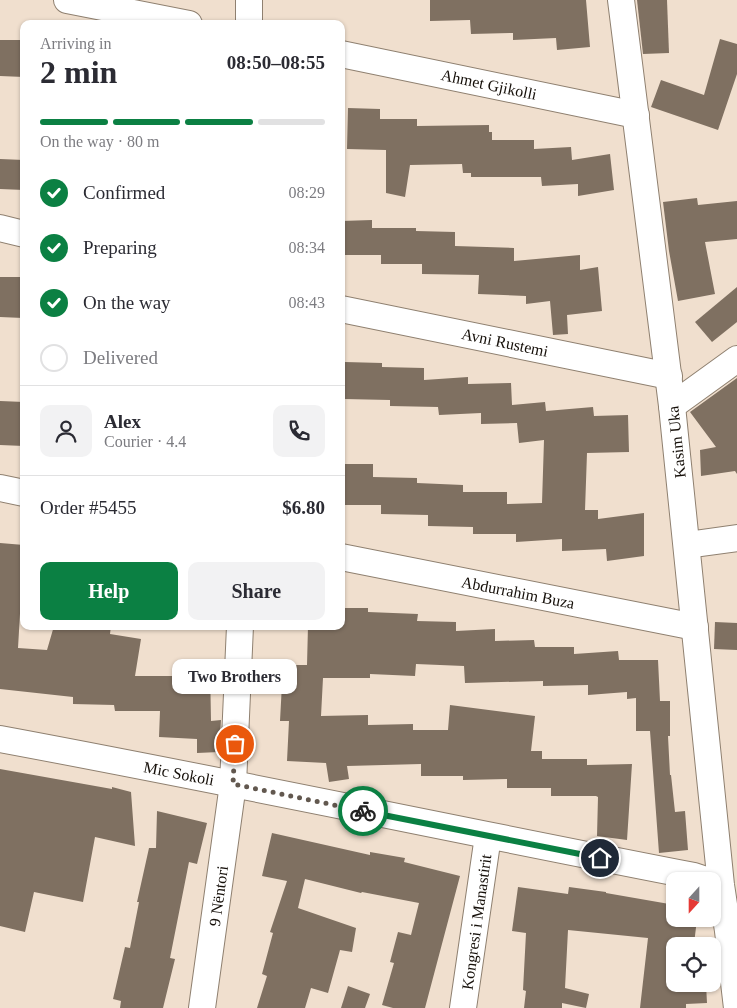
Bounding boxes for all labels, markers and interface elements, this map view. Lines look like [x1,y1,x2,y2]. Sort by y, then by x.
text: Arriving in [40,35,112,52]
text: 08:50–08:55 [227,52,325,73]
text: 2 min [40,54,117,90]
street label: Ahmet Gjikolli [439,66,539,104]
text: On the way · 80 m [40,133,160,150]
icon: check [40,179,68,207]
text: Confirmed [83,182,165,203]
text: 08:29 [289,184,325,201]
icon: check [40,234,68,262]
text: Preparing [83,237,157,258]
text: 08:34 [289,239,325,256]
icon: check [40,289,68,317]
text: On the way [83,292,171,313]
text: 08:43 [289,294,325,311]
street label: Avni Rustemi [460,325,550,360]
text: Delivered [83,347,158,368]
button: person [40,405,92,457]
button: phone [273,405,325,457]
street label: Kasim Uka [664,405,689,479]
text: Alex [104,411,141,432]
text: Courier · 4.4 [104,433,186,450]
text: Order #5455 [40,497,137,518]
text: $6.80 [282,497,325,518]
button: Help [40,562,178,620]
button: Share [188,562,325,620]
street label: Abdurrahim Buza [460,573,576,612]
callout: Two Brothers [172,659,298,694]
text: Two Brothers [188,668,281,685]
pin [214,723,256,765]
icon: bag [221,730,249,758]
street label: Mic Sokoli [142,758,216,789]
courier [338,786,388,836]
icon: bike [349,797,377,825]
pin [579,837,621,879]
icon: home [586,844,614,872]
street label: Kongresi i Manastirit [459,853,496,991]
street label: 9 Nëntori [206,864,231,927]
north arrow [666,872,721,928]
map controls [666,872,721,992]
button: locate [666,937,721,992]

